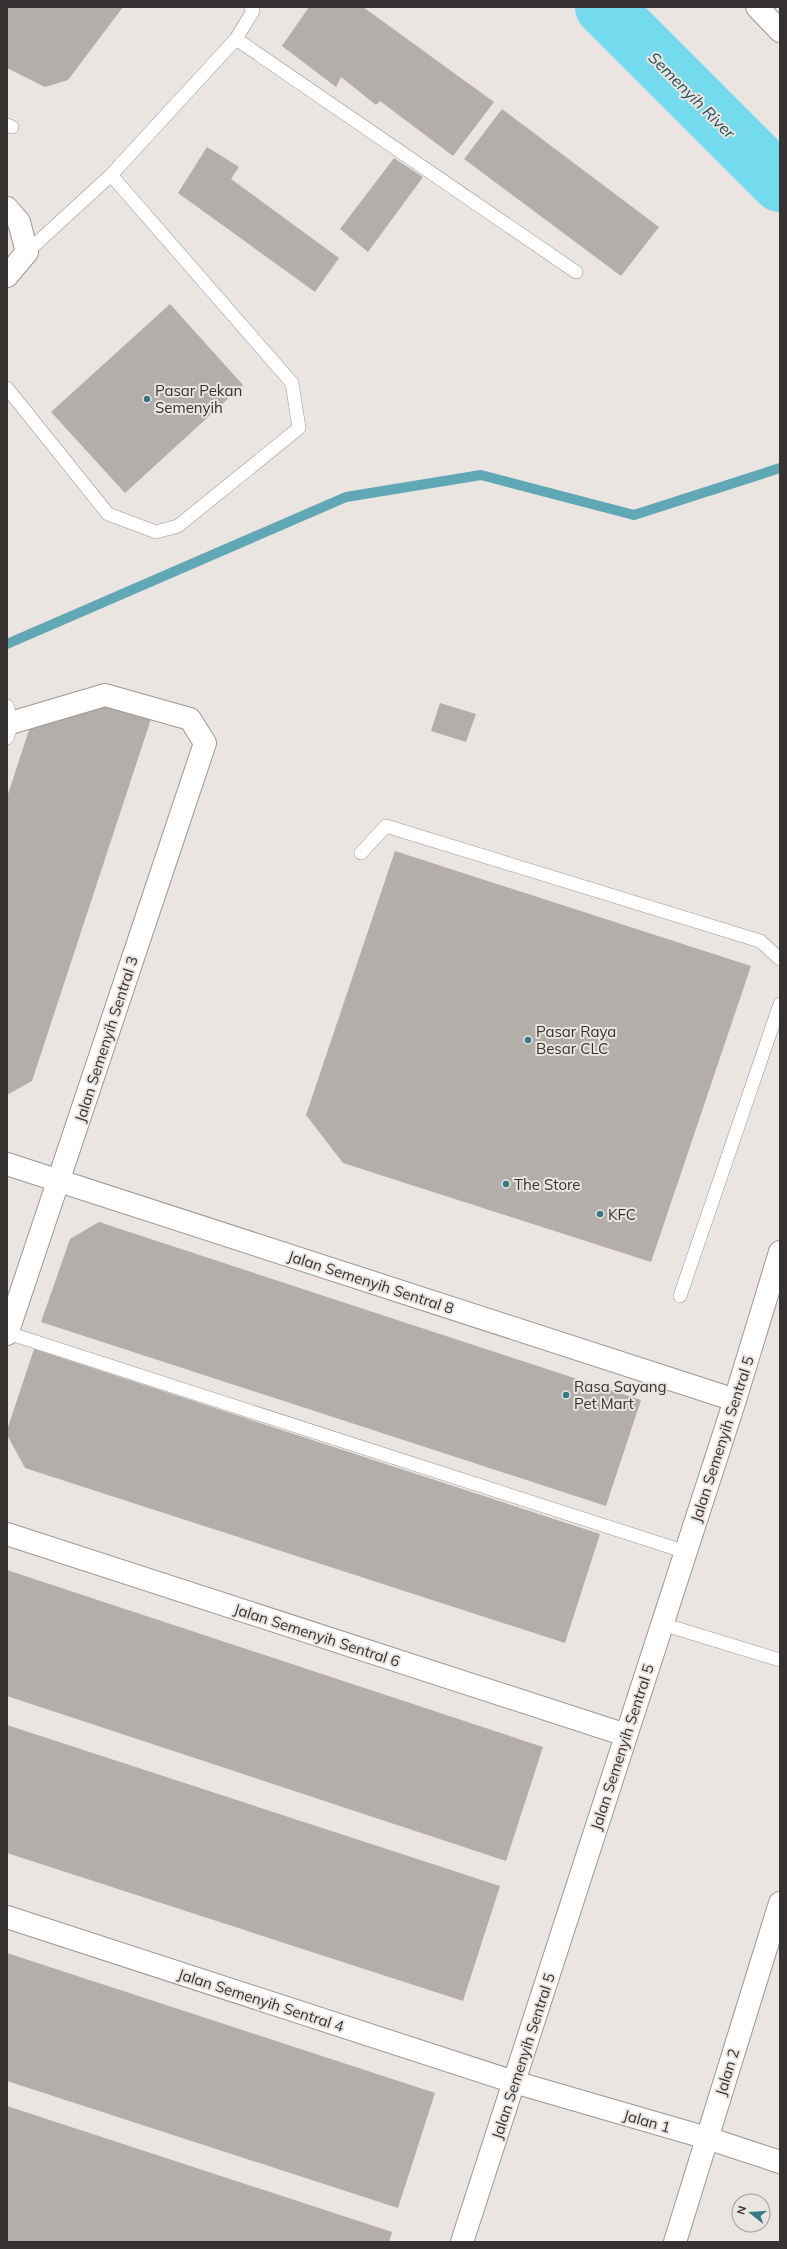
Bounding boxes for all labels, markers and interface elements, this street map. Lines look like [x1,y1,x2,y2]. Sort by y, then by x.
water label: Semenyih River [644,47,740,143]
place label: Pasar Pekan Semenyih [155,381,242,417]
marker: Pasar Pekan Semenyih [142,394,152,404]
street label: Jalan Semenyih Sentral 3 [70,954,142,1124]
place label: Pasar Raya Besar CLC [536,1022,616,1058]
marker: Pasar Raya Besar CLC [523,1035,533,1045]
place label: The Store [514,1175,581,1194]
marker: The Store [501,1179,511,1189]
place label: KFC [608,1205,636,1224]
marker: KFC [595,1209,605,1219]
street label: Jalan Semenyih Sentral 8 [286,1246,456,1318]
street label: Jalan Semenyih Sentral 5 [686,1354,758,1524]
place label: Rasa Sayang Pet Mart [574,1377,667,1413]
marker: Rasa Sayang Pet Mart [561,1390,571,1400]
street label: Jalan Semenyih Sentral 6 [232,1599,402,1671]
street label: Jalan Semenyih Sentral 5 [586,1662,658,1832]
street label: Jalan Semenyih Sentral 4 [176,1964,346,2036]
street label: Jalan Semenyih Sentral 5 [487,1971,559,2141]
street label: Jalan 2 [711,2046,743,2098]
street label: Jalan 1 [621,2105,673,2137]
north arrow [731,2193,771,2233]
text: N [734,2204,749,2216]

